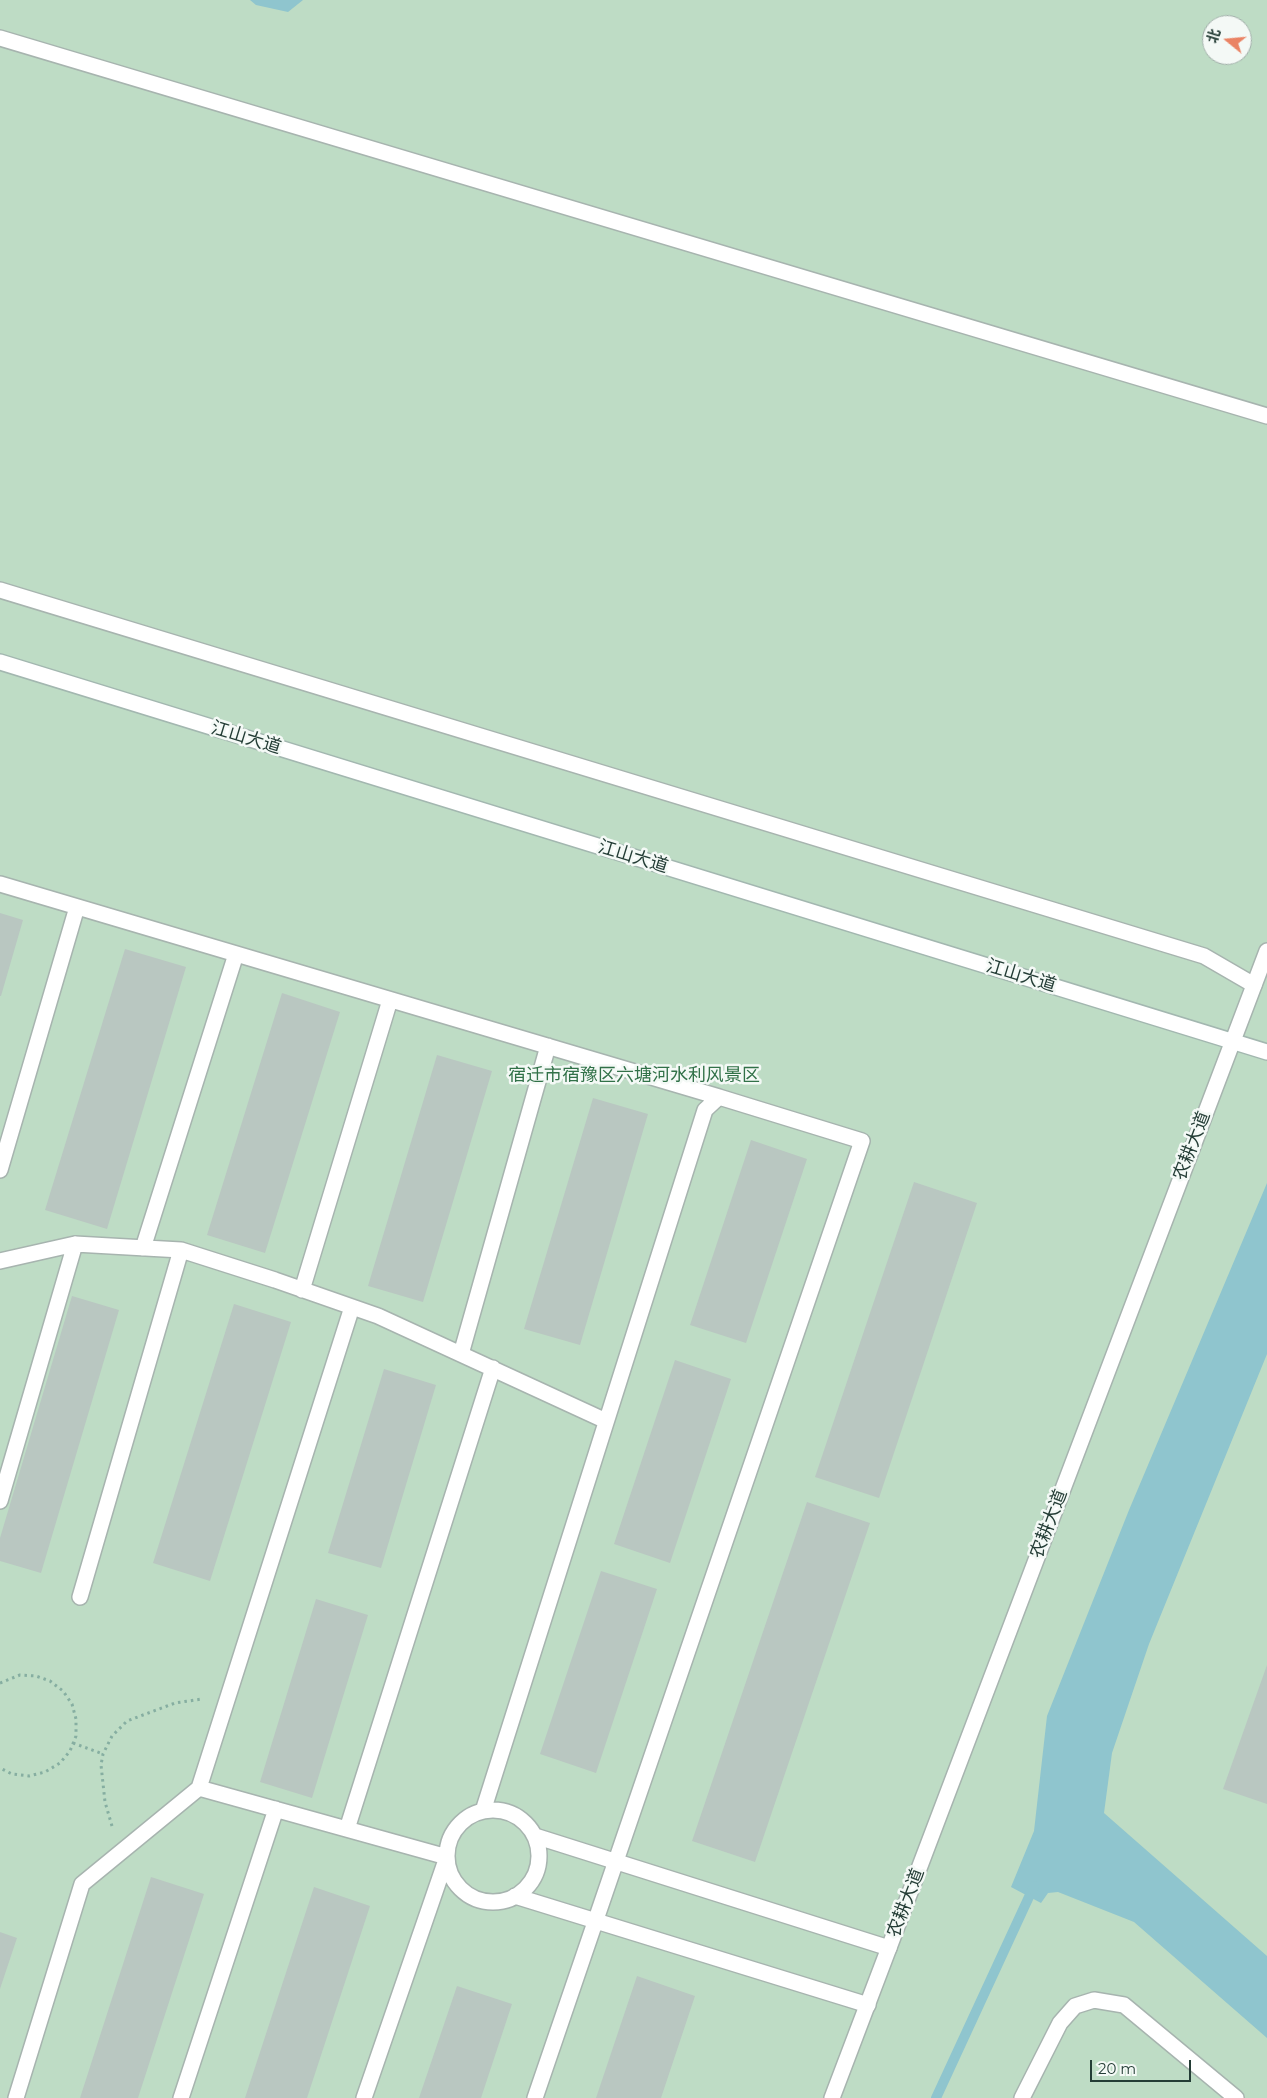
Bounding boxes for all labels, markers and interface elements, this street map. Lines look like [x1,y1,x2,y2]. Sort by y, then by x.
north arrow [1202,15,1252,65]
text: 北 [1203,27,1224,45]
street label: 江山大道 [208,717,284,759]
street label: 江山大道 [595,836,671,878]
street label: 江山大道 [983,955,1059,997]
park label: 宿迁市宿豫区六塘河水利风景区 [508,1065,760,1087]
street label: 农耕大道 [1169,1109,1215,1183]
street label: 农耕大道 [1026,1487,1072,1561]
street label: 农耕大道 [883,1866,929,1940]
scale bar [1092,2050,1193,2082]
text: 20 m [1098,2059,1136,2078]

